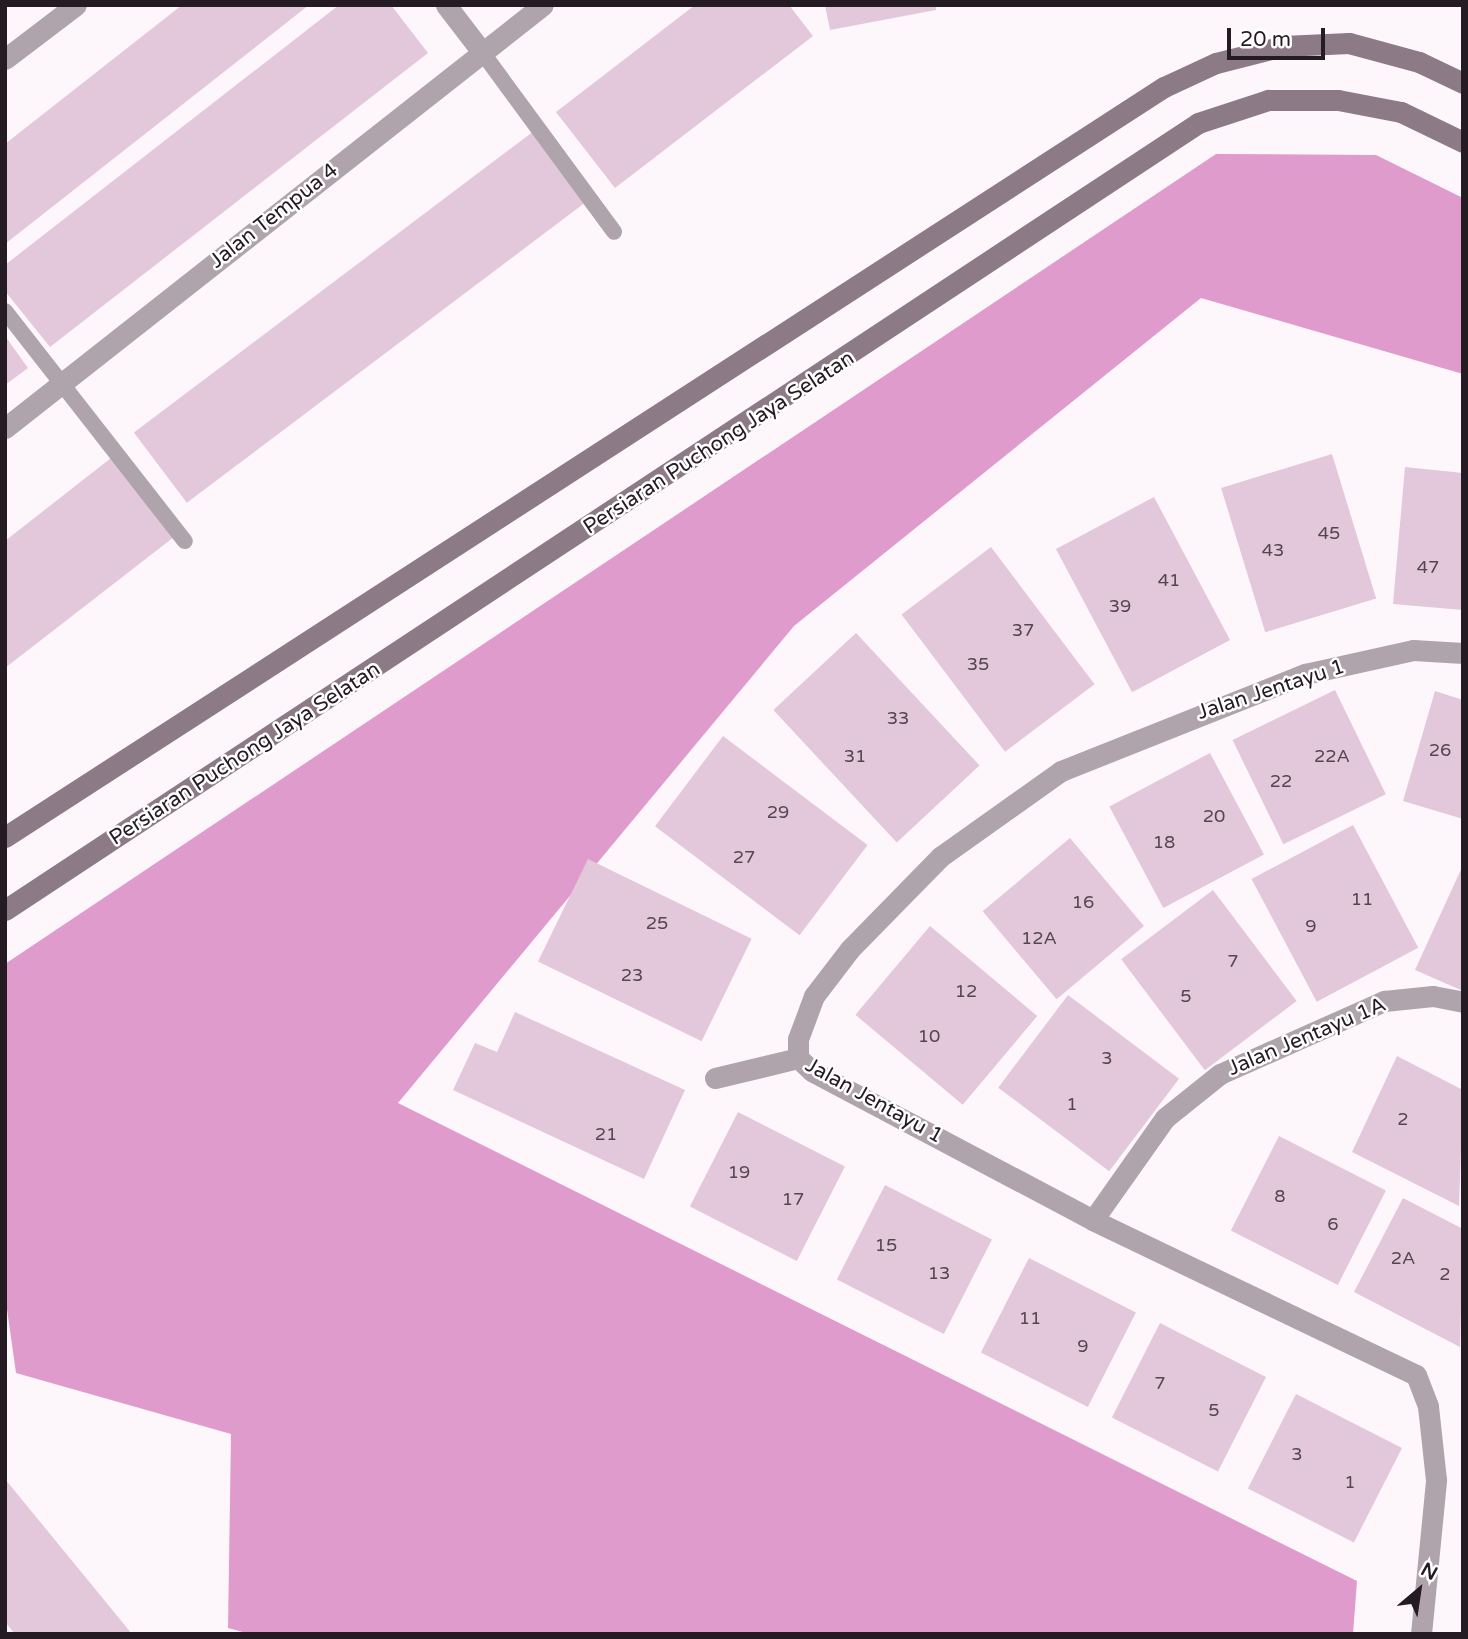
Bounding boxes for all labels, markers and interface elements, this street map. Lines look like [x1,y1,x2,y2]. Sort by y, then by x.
scale bar [1230,14,1328,58]
text: 20 m [1240,27,1291,52]
street label: Jalan Tempua 4 [205,158,343,274]
street label: Persiaran Puchong Jaya Selatan [579,346,859,540]
house number: 45 [1318,522,1340,544]
house number: 43 [1262,539,1284,561]
house number: 47 [1417,556,1439,578]
house number: 41 [1158,569,1180,591]
house number: 39 [1109,595,1131,617]
house number: 37 [1012,619,1034,641]
house number: 35 [967,653,989,675]
street label: Jalan Jentayu 1 [1194,654,1348,726]
street label: Persiaran Puchong Jaya Selatan [105,657,385,851]
house number: 33 [887,707,909,729]
house number: 26 [1429,739,1451,761]
house number: 31 [844,745,866,767]
house number: 22A [1314,745,1350,767]
house number: 22 [1270,770,1292,792]
house number: 29 [767,801,789,823]
house number: 20 [1203,805,1225,827]
house number: 18 [1153,831,1175,853]
house number: 27 [733,846,755,868]
house number: 11 [1351,888,1373,910]
house number: 16 [1072,891,1094,913]
house number: 25 [646,912,668,934]
house number: 9 [1305,915,1317,937]
house number: 12A [1021,927,1057,949]
house number: 7 [1227,950,1239,972]
house number: 23 [621,964,643,986]
house number: 12 [955,980,977,1002]
house number: 5 [1180,985,1192,1007]
street label: Jalan Jentayu 1A [1224,992,1390,1082]
house number: 10 [918,1025,940,1047]
house number: 3 [1101,1047,1113,1069]
street label: Jalan Jentayu 1 [801,1053,947,1149]
house number: 1 [1066,1093,1078,1115]
house number: 2 [1397,1108,1409,1130]
house number: 21 [595,1123,617,1145]
house number: 19 [728,1161,750,1183]
house number: 8 [1274,1185,1286,1207]
house number: 17 [782,1188,804,1210]
house number: 6 [1327,1213,1339,1235]
house number: 15 [875,1234,897,1256]
house number: 2A [1391,1247,1415,1269]
house number: 13 [928,1262,950,1284]
house number: 2 [1439,1263,1451,1285]
house number: 11 [1019,1307,1041,1329]
house number: 9 [1077,1335,1089,1357]
house number: 7 [1154,1372,1166,1394]
house number: 5 [1208,1399,1220,1421]
house number: 3 [1291,1443,1303,1465]
house number: 1 [1344,1471,1356,1493]
north arrow [1384,1555,1454,1625]
text: N [1417,1558,1441,1585]

